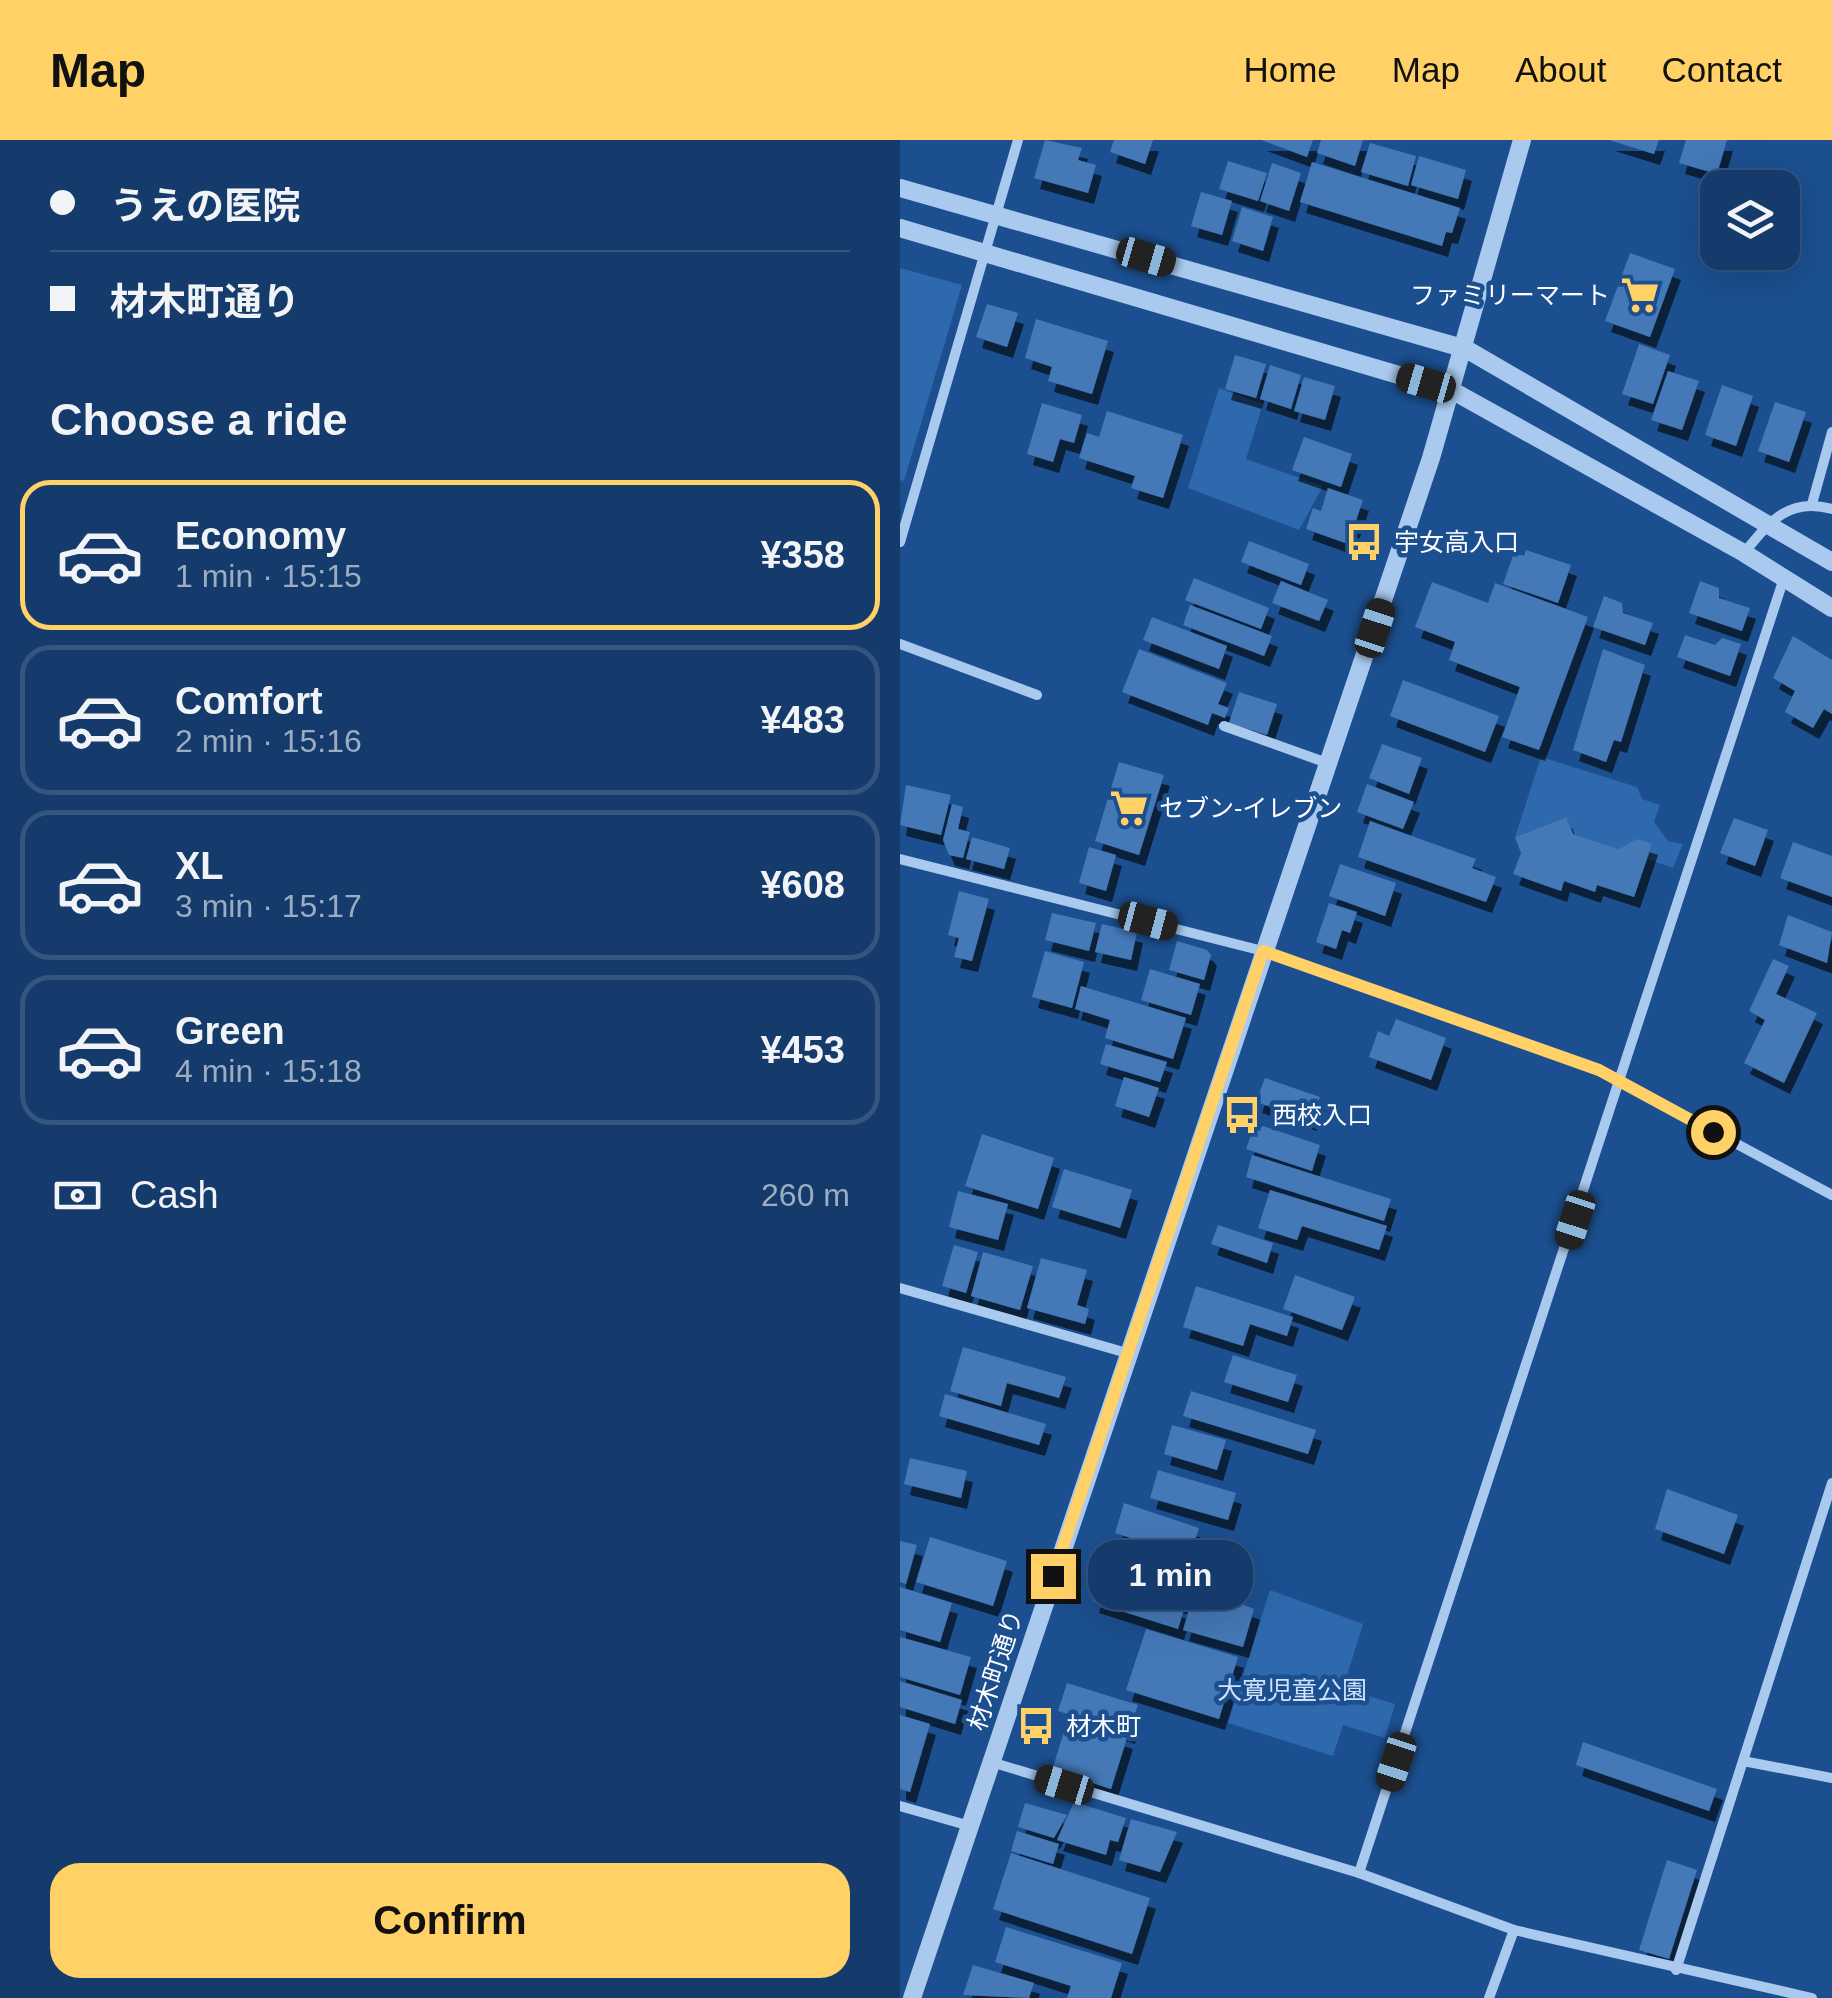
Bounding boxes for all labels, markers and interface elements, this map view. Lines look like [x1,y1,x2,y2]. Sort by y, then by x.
text: Map [50,44,146,97]
text: Home [1243,50,1337,89]
text: Map [1392,50,1460,89]
text: About [1515,50,1606,89]
text: Contact [1661,50,1782,89]
map controls [1700,170,1800,270]
button: layers [1700,170,1800,270]
text: うえの医院 [110,185,300,227]
car [1113,234,1179,280]
supermarket icon: ファミリーマート [1619,274,1661,316]
text: 材木町通り [110,281,300,323]
place label: ファミリーマート [1410,281,1610,309]
car [1393,360,1459,406]
text: Choose a ride [50,394,348,445]
icon: car [55,510,145,600]
text: Economy [175,515,346,557]
bus stop icon: 宇女高入口 [1343,521,1385,563]
place label: 宇女高入口 [1394,528,1519,556]
text: ¥358 [760,534,845,576]
text: 1 min · 15:15 [175,558,362,594]
car [1351,595,1399,661]
icon: car [55,675,145,765]
text: Comfort [175,680,323,722]
text: ¥483 [760,699,845,741]
text: 2 min · 15:16 [175,723,362,759]
supermarket icon: セブン-イレブン [1108,787,1150,829]
place label: セブン-イレブン [1159,794,1342,822]
icon: car [55,840,145,930]
text: XL [175,845,224,887]
text: ¥608 [760,864,845,906]
text: 3 min · 15:17 [175,888,362,924]
car [1115,899,1181,943]
icon: car [55,1005,145,1095]
text: Green [175,1010,285,1052]
text: ¥453 [760,1029,845,1071]
text: 4 min · 15:18 [175,1053,362,1089]
bus stop icon: 西校入口 [1221,1094,1263,1136]
place label: 西校入口 [1272,1101,1372,1129]
route start [1691,1110,1736,1155]
icon: cash [50,1168,105,1223]
text: Cash [130,1174,219,1216]
text: 260 m [761,1177,850,1213]
car [1551,1187,1599,1253]
callout: 1 min [1088,1541,1253,1611]
route end [1031,1554,1076,1599]
text: 1 min [1129,1557,1212,1593]
street label: 材木町通り [962,1606,1028,1734]
park label: 大寛児童公園 [1217,1676,1367,1704]
bus stop icon: 材木町 [1015,1705,1057,1747]
place label: 材木町 [1066,1712,1141,1740]
car [1372,1729,1420,1795]
car [1031,1762,1097,1808]
button: Confirm [50,1863,850,1978]

